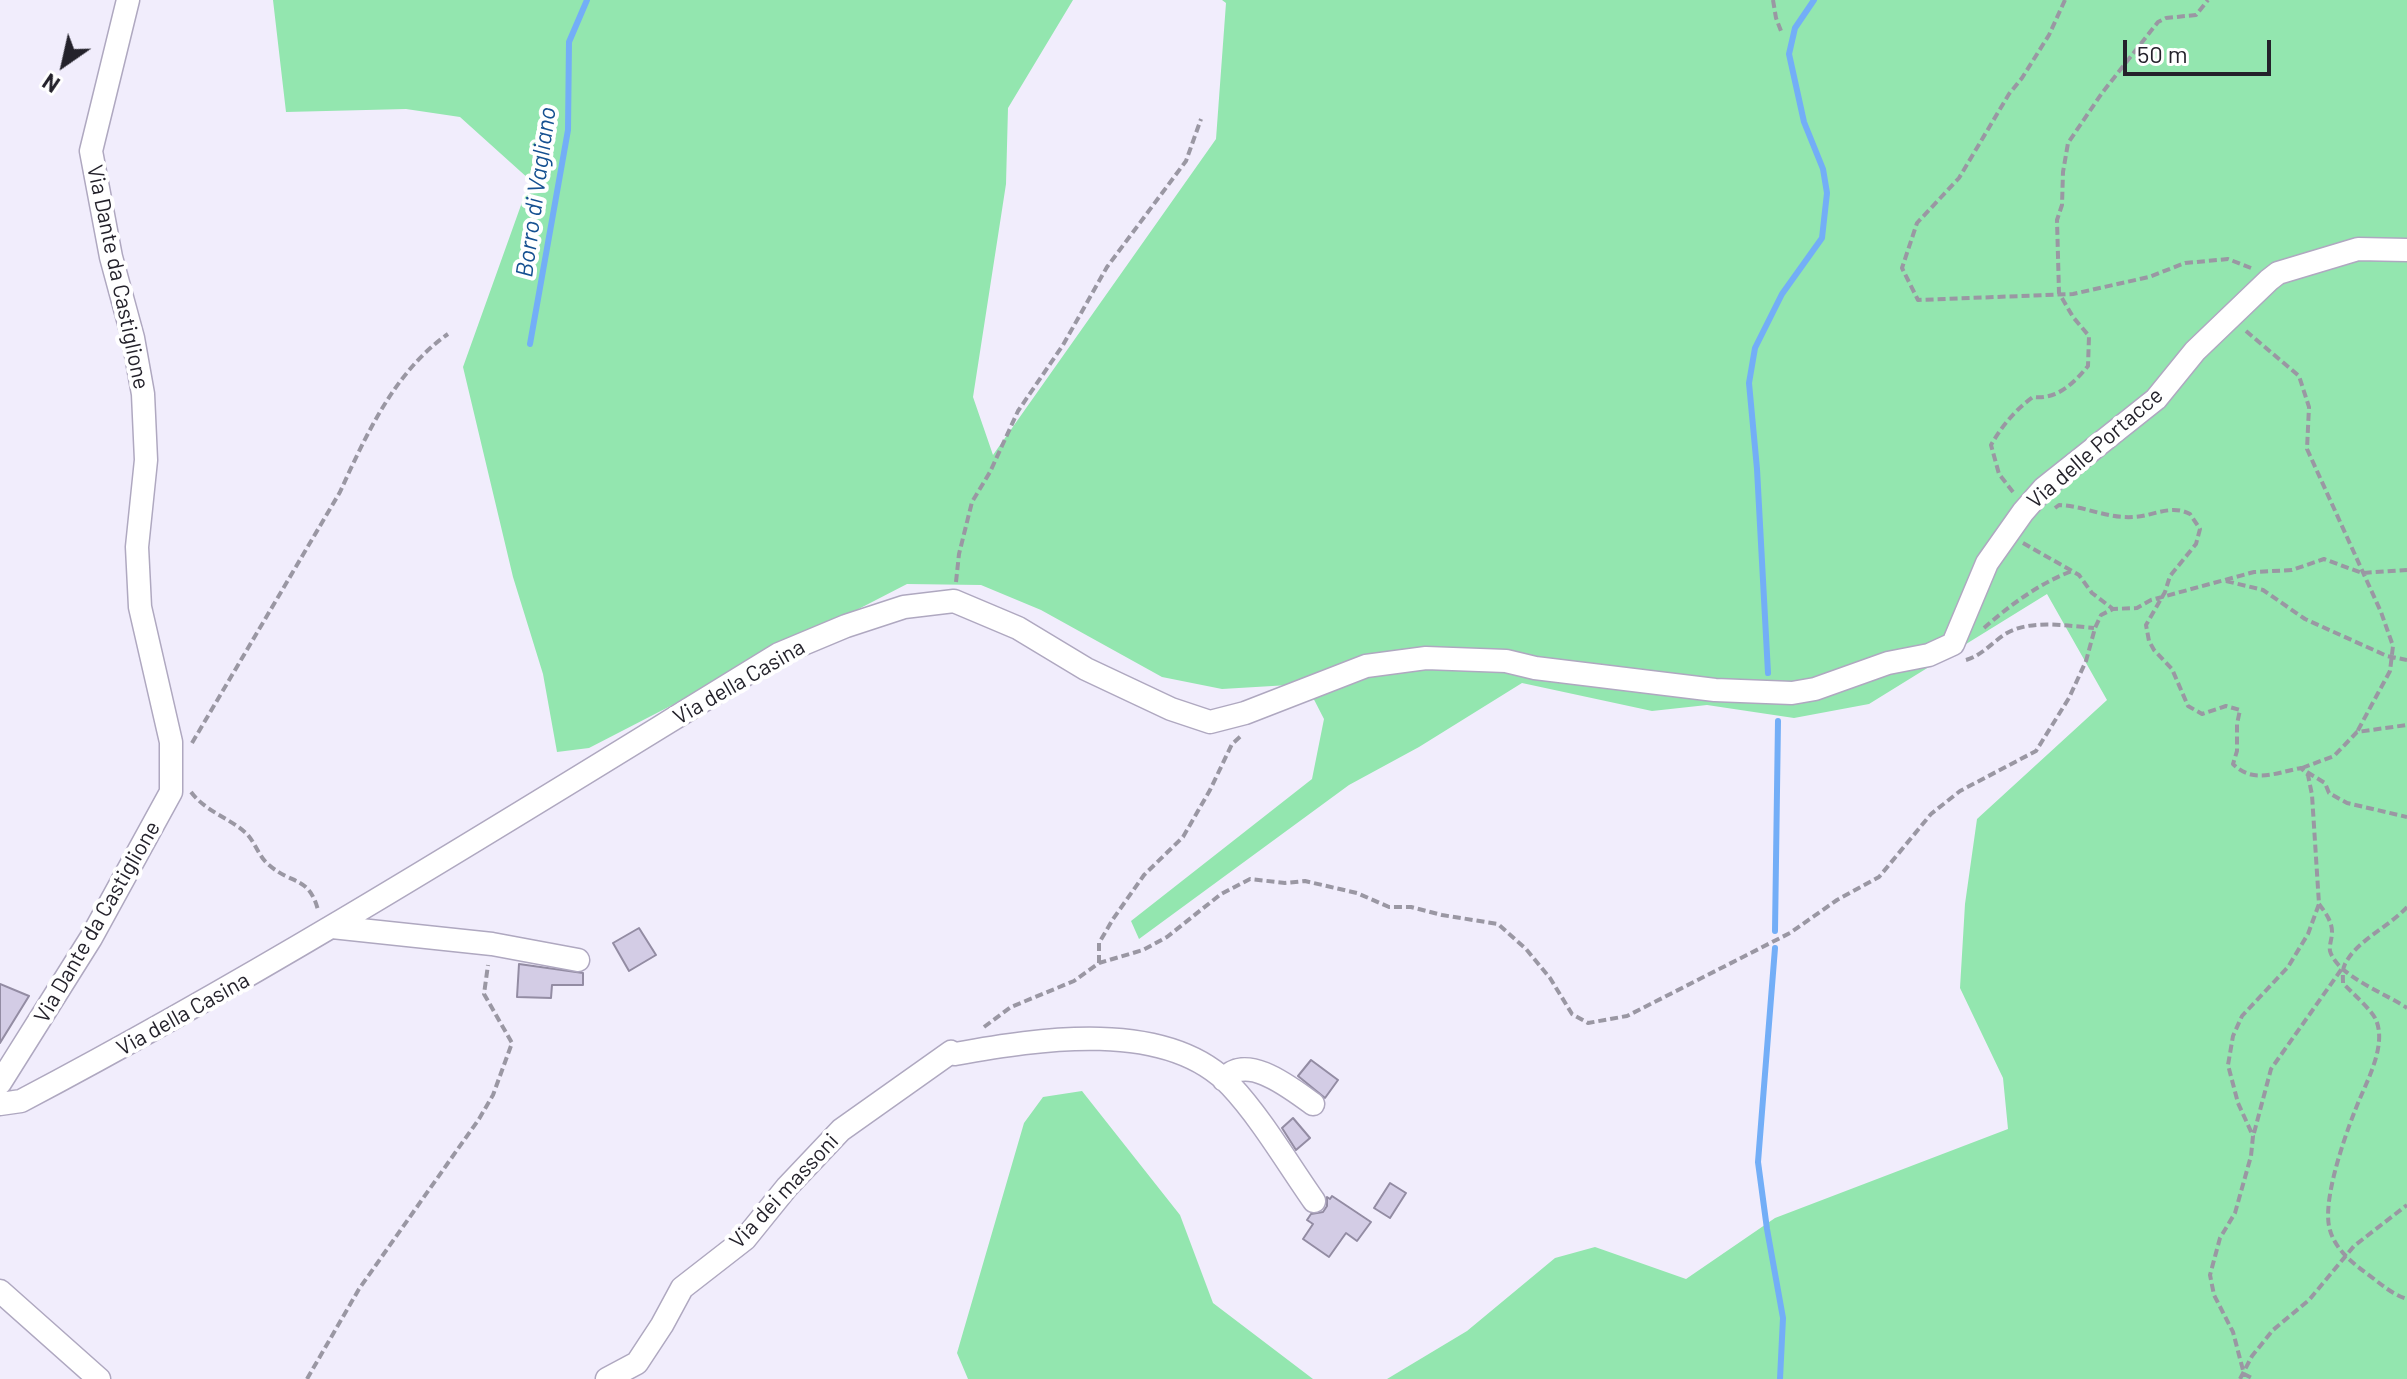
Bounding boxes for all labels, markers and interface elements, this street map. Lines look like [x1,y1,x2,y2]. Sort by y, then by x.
north arrow [24,24,104,104]
scale bar [2127,24,2275,74]
text: 50 m [2137,39,2188,68]
text: N [37,69,64,99]
water label: Borro di Vagliano [510,105,562,279]
street label: Via Dante da Castiglione [81,162,155,392]
street label: Via delle Portacce [2022,382,2168,514]
street label: Via della Casina [669,634,809,730]
street label: Via Dante da Castiglione [28,816,166,1028]
street label: Via della Casina [112,967,254,1061]
street label: Via dei massoni [724,1128,844,1254]

